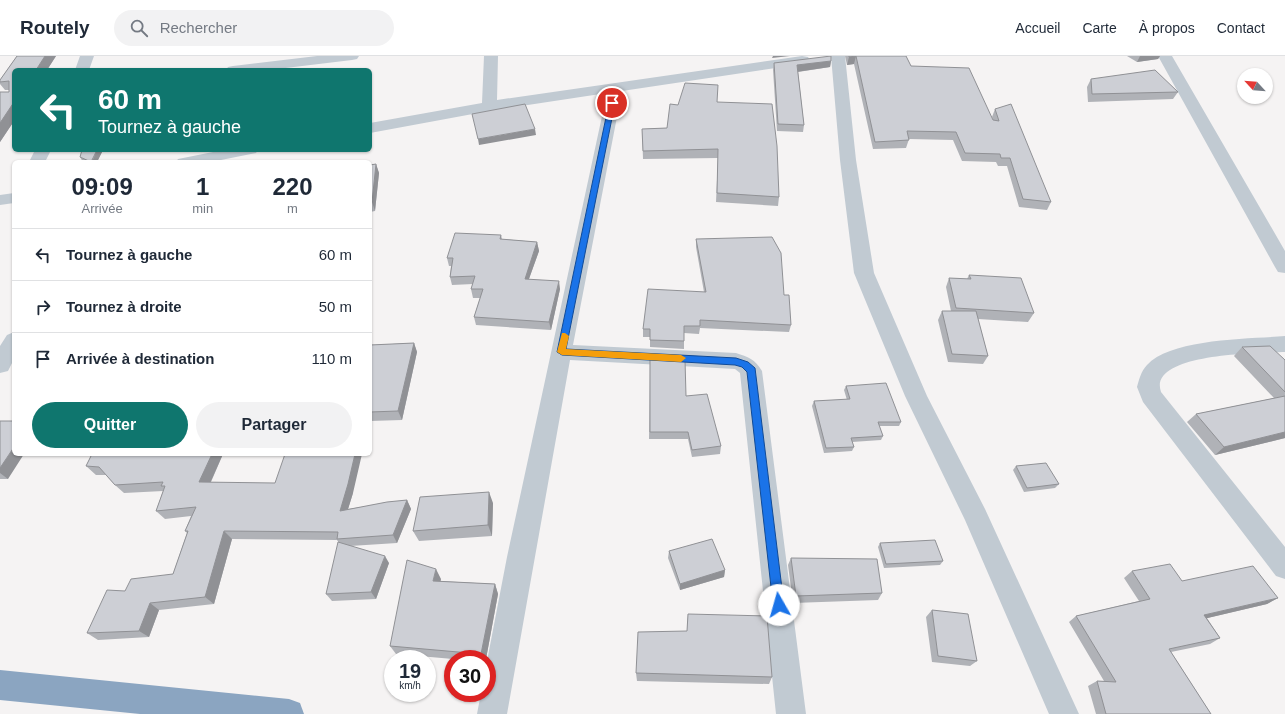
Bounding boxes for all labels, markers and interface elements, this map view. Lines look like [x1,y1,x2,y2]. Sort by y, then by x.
search box [114,10,394,46]
text: Routely [20,17,90,38]
icon: search [128,17,150,39]
text: Rechercher [160,19,237,36]
text: Accueil [1015,20,1060,36]
text: Carte [1082,20,1117,36]
text: À propos [1139,20,1195,36]
text: Contact [1217,20,1265,36]
north arrow [1237,68,1273,104]
map controls [1237,68,1273,104]
icon: left [32,84,84,136]
text: 60 m [98,84,162,115]
pin [595,86,629,120]
icon: arrive [601,92,623,114]
text: Tournez à gauche [98,117,241,137]
text: 09:09 [71,173,133,200]
text: 1 [196,173,209,200]
text: 220 [273,173,313,200]
text: Arrivée [81,201,123,216]
text: min [192,201,213,216]
text: m [287,201,298,216]
icon: left [32,244,54,266]
text: Tournez à gauche [66,246,192,263]
text: 60 m [319,246,352,263]
icon: right [32,296,54,318]
text: Tournez à droite [66,298,182,315]
text: 50 m [319,298,352,315]
icon: arrive [32,348,54,370]
text: Arrivée à destination [66,350,214,367]
text: 110 m [311,350,352,367]
button: Quitter [32,402,188,448]
button: Partager [196,402,352,448]
position arrow [758,584,800,626]
speed limit sign: 30 [444,650,496,702]
text: 19 [399,660,421,682]
text: km/h [399,680,421,691]

